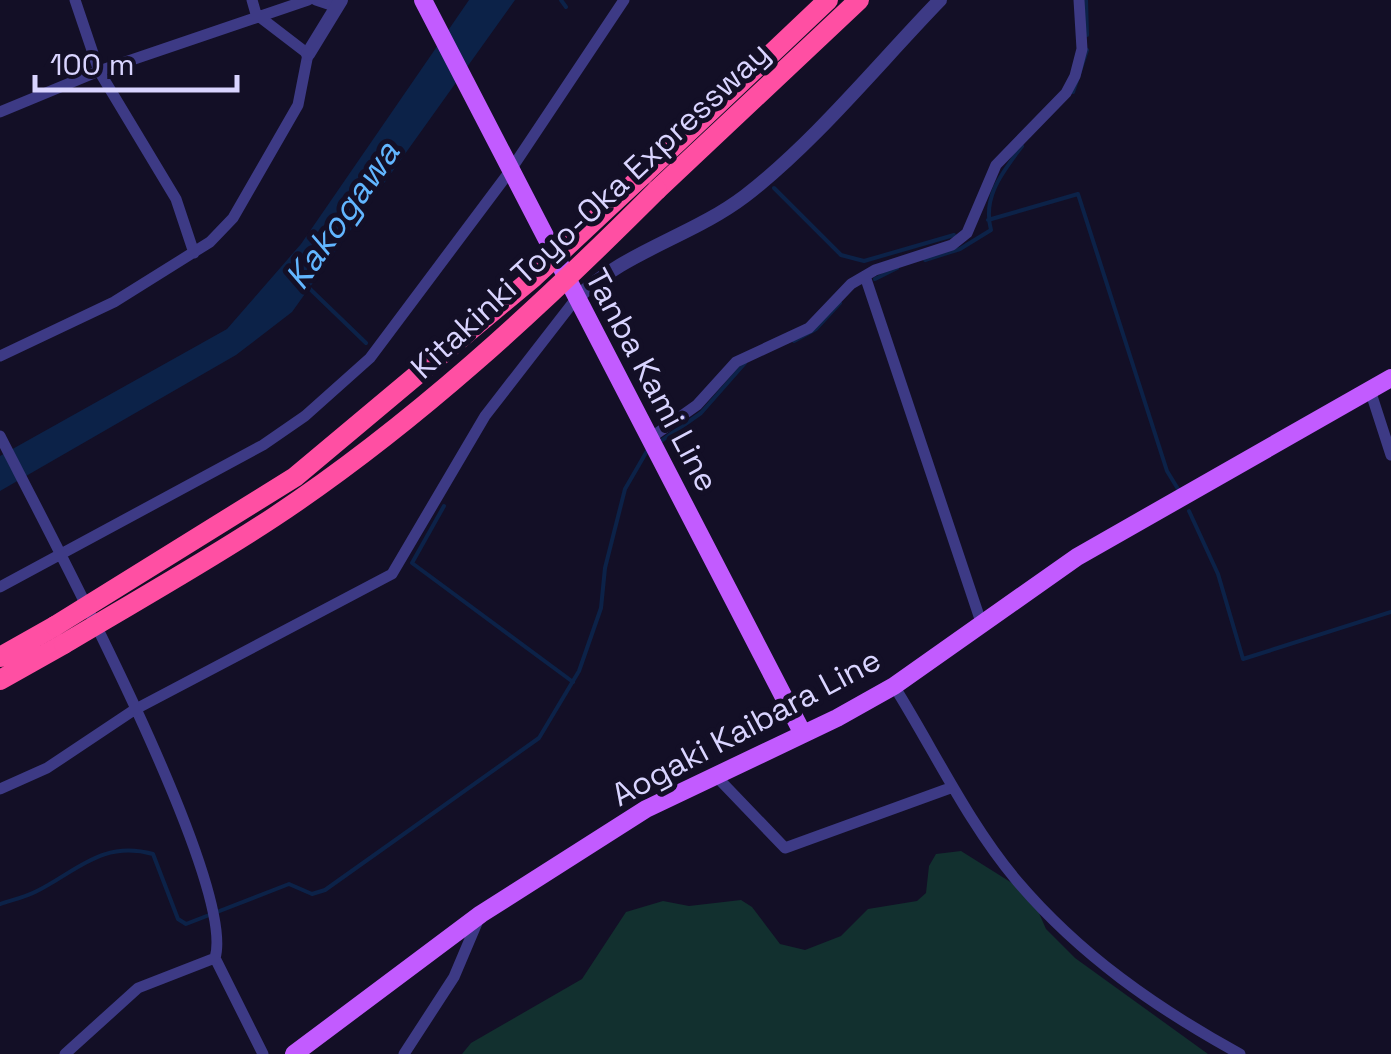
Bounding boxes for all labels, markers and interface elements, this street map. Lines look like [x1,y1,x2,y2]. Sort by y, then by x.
scale bar [35,30,238,92]
street label: Kitakinki Toyo-Oka Expressway [402,33,778,387]
text: 100 m [50,45,135,84]
water label: Kakogawa [275,132,410,298]
street label: Tanba Kami Line [576,262,728,498]
street label: Aogaki Kaibara Line [605,639,887,815]

